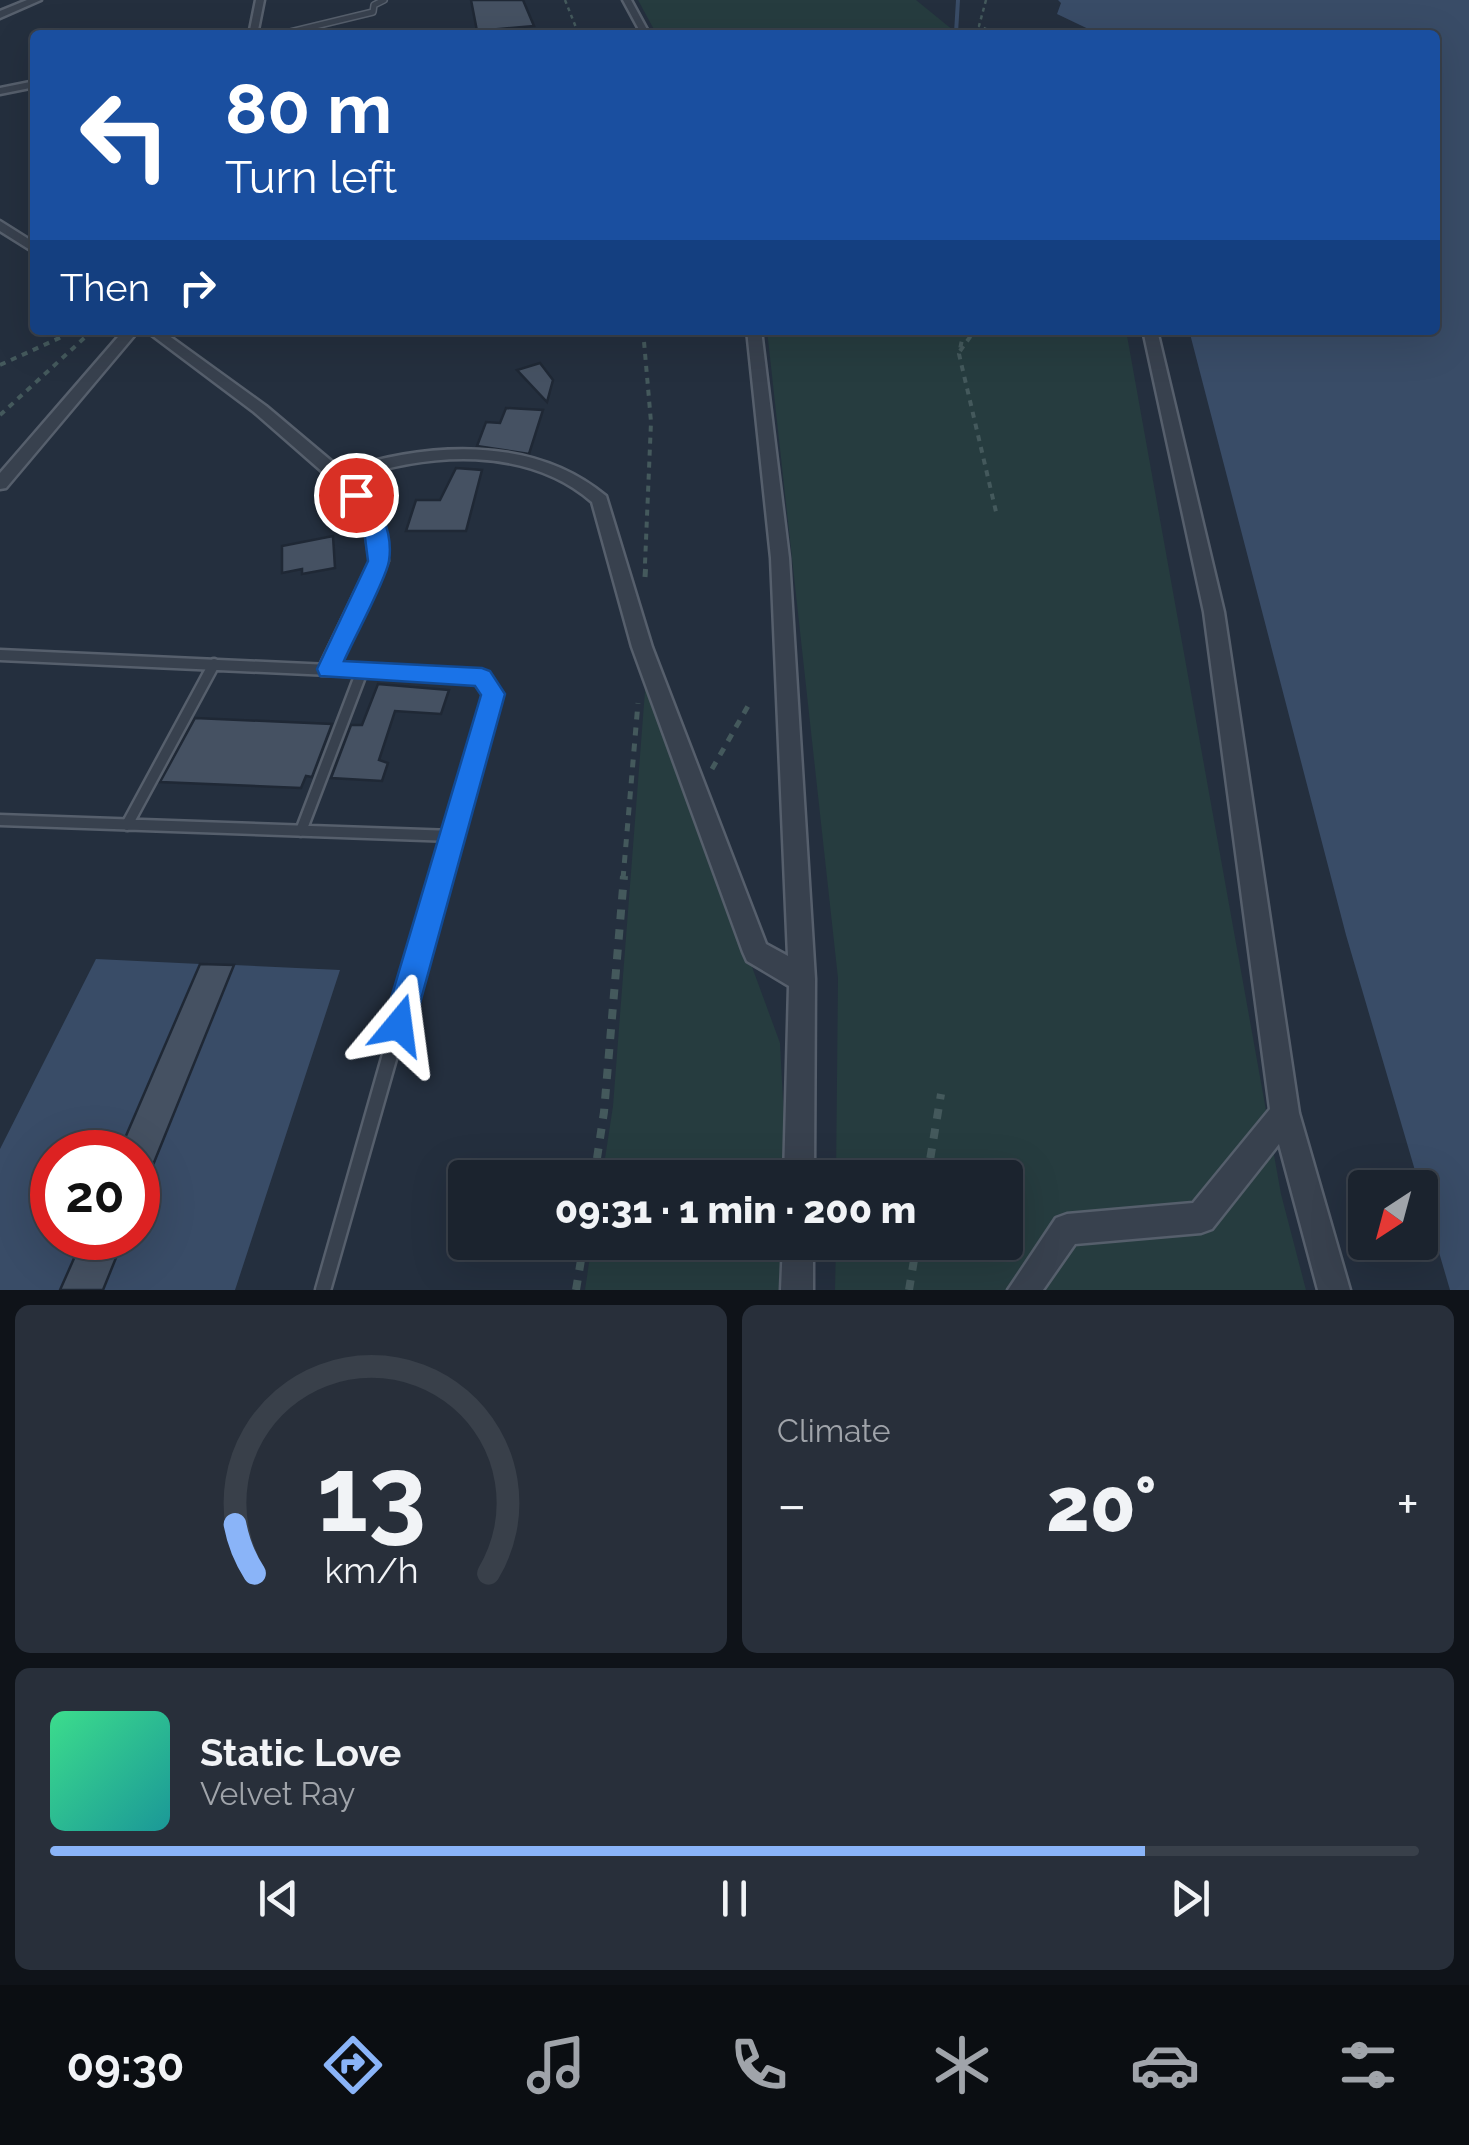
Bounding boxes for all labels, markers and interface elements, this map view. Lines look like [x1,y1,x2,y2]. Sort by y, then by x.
text: 80 m [225,67,392,149]
icon: left [60,70,190,200]
text: Turn left [225,151,397,204]
icon: right [170,260,225,315]
text: Then [60,265,150,310]
pin [314,453,399,538]
icon: arrive [329,468,384,523]
position arrow [347,973,451,1077]
speed limit sign: 20 [30,1130,160,1260]
north arrow [1348,1170,1438,1260]
map controls [1348,1170,1438,1260]
text: 09:31 · 1 min · 200 m [555,1187,916,1232]
text: Climate [777,1412,891,1449]
text: 13 [316,1433,426,1555]
text: 20° [1046,1460,1157,1549]
text: − [777,1472,807,1537]
text: + [1396,1472,1419,1537]
text: km/h [324,1549,418,1591]
text: Static Love [200,1730,401,1775]
text: Velvet Ray [200,1775,355,1812]
icon: previous [251,1871,306,1926]
icon: pause [707,1871,762,1926]
icon: next [1163,1871,1218,1926]
icon: directions [318,2030,388,2100]
icon: music [521,2030,591,2100]
icon: phone [724,2030,794,2100]
icon: climate [927,2030,997,2100]
icon: car [1130,2030,1200,2100]
icon: filters [1333,2030,1403,2100]
text: 09:30 [67,2039,185,2092]

